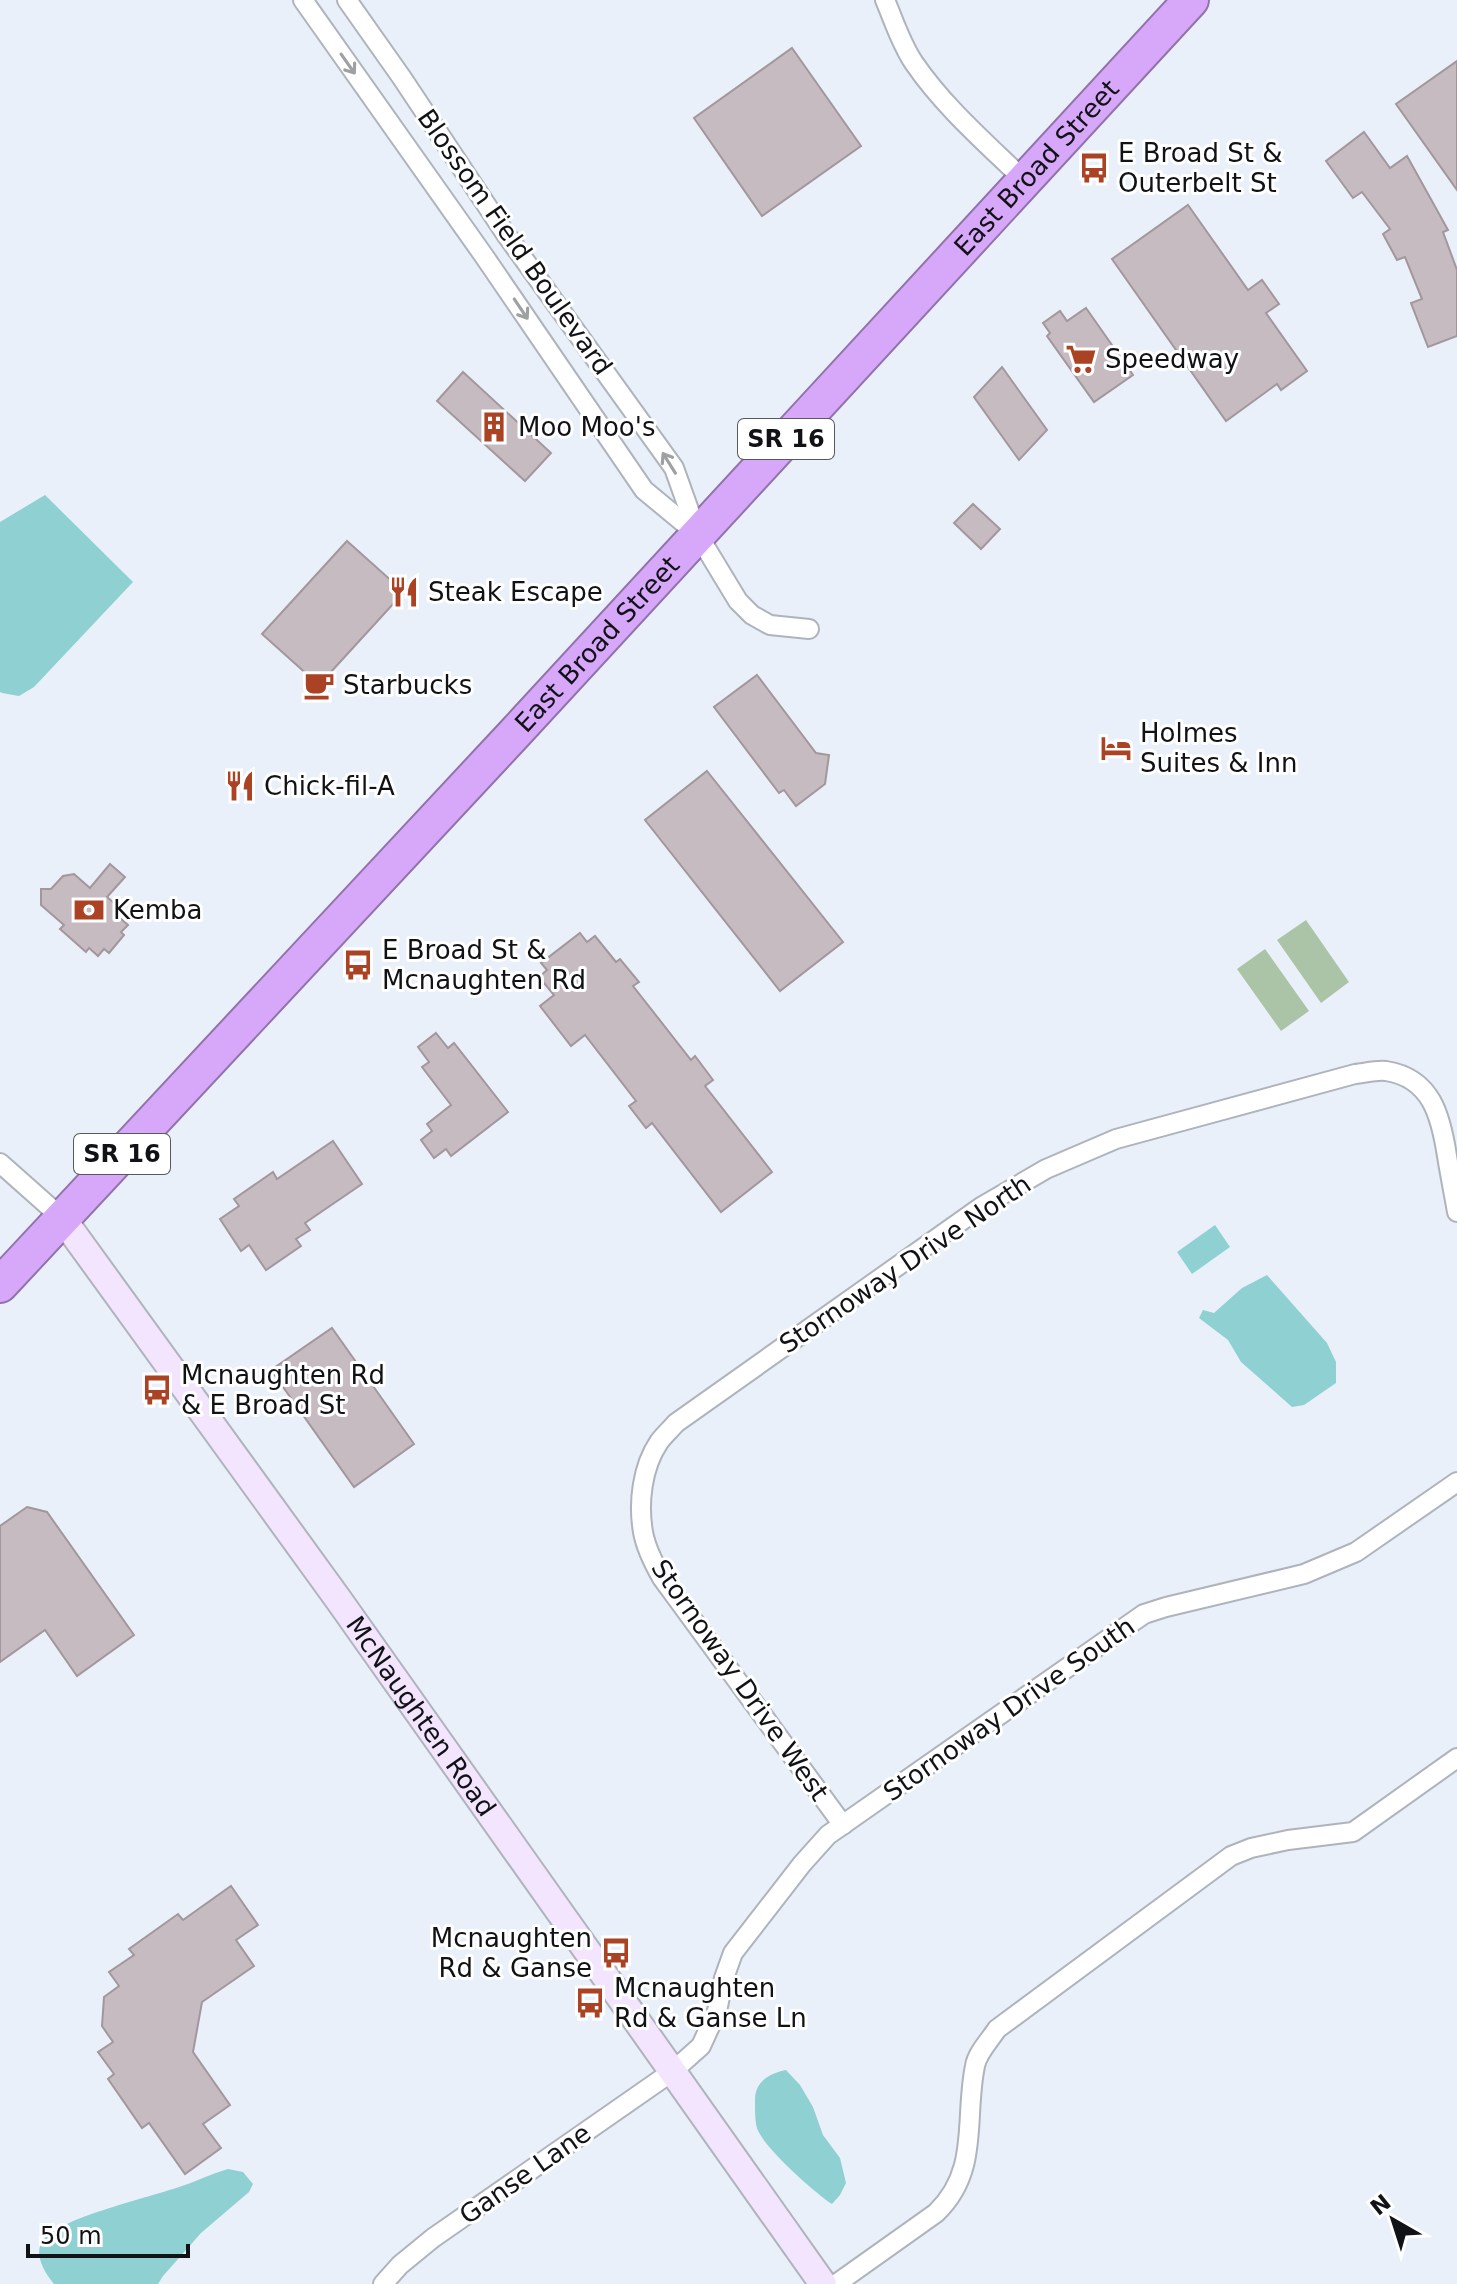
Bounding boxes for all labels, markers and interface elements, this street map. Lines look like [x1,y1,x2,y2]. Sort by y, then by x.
one-way arrow [340,52,356,74]
street label: East Broad Street [948,74,1125,262]
street label: Blossom Field Boulevard [412,103,618,381]
place label: E Broad St & Outerbelt St [1118,138,1283,198]
bus stop icon: E Broad St & Outerbelt St [1077,151,1111,185]
one-way arrow [513,297,529,319]
supermarket icon: Speedway [1064,342,1098,376]
place label: Speedway [1105,344,1239,374]
building icon: Moo Moo's [477,410,511,444]
place label: Moo Moo's [518,412,655,442]
road number: SR 16 [738,419,834,459]
one-way arrow [661,452,677,475]
street label: East Broad Street [509,550,685,738]
restaurant icon: Steak Escape [387,575,421,609]
place label: Steak Escape [428,577,603,607]
cafe icon: Starbucks [302,668,336,702]
place label: Starbucks [343,670,472,700]
place label: Holmes Suites & Inn [1140,718,1297,778]
hotel icon: Holmes Suites & Inn [1099,731,1133,765]
restaurant icon: Chick-fil-A [223,769,257,803]
place label: Chick-fil-A [264,771,395,801]
bank icon: Kemba [72,893,106,927]
place label: Kemba [113,895,203,925]
place label: E Broad St & Mcnaughten Rd [382,935,586,995]
bus stop icon: E Broad St & Mcnaughten Rd [341,948,375,982]
road number: SR 16 [74,1134,170,1174]
street label: Stornoway Drive North [774,1169,1036,1359]
place label: Mcnaughten Rd & E Broad St [181,1360,385,1420]
bus stop icon: Mcnaughten Rd & E Broad St [140,1373,174,1407]
street label: Stornoway Drive West [645,1554,835,1806]
street label: McNaughten Road [340,1610,502,1822]
street label: Stornoway Drive South [878,1611,1140,1807]
place label: Mcnaughten Rd & Ganse [431,1923,592,1983]
bus stop icon: Mcnaughten Rd & Ganse [599,1936,633,1970]
place label: Mcnaughten Rd & Ganse Ln [614,1973,807,2033]
bus stop icon: Mcnaughten Rd & Ganse Ln [573,1986,607,2020]
street label: Ganse Lane [454,2118,596,2230]
north arrow [1353,2180,1433,2260]
text: N [1366,2189,1396,2220]
scale bar [28,2208,188,2258]
text: 50 m [40,2222,102,2250]

